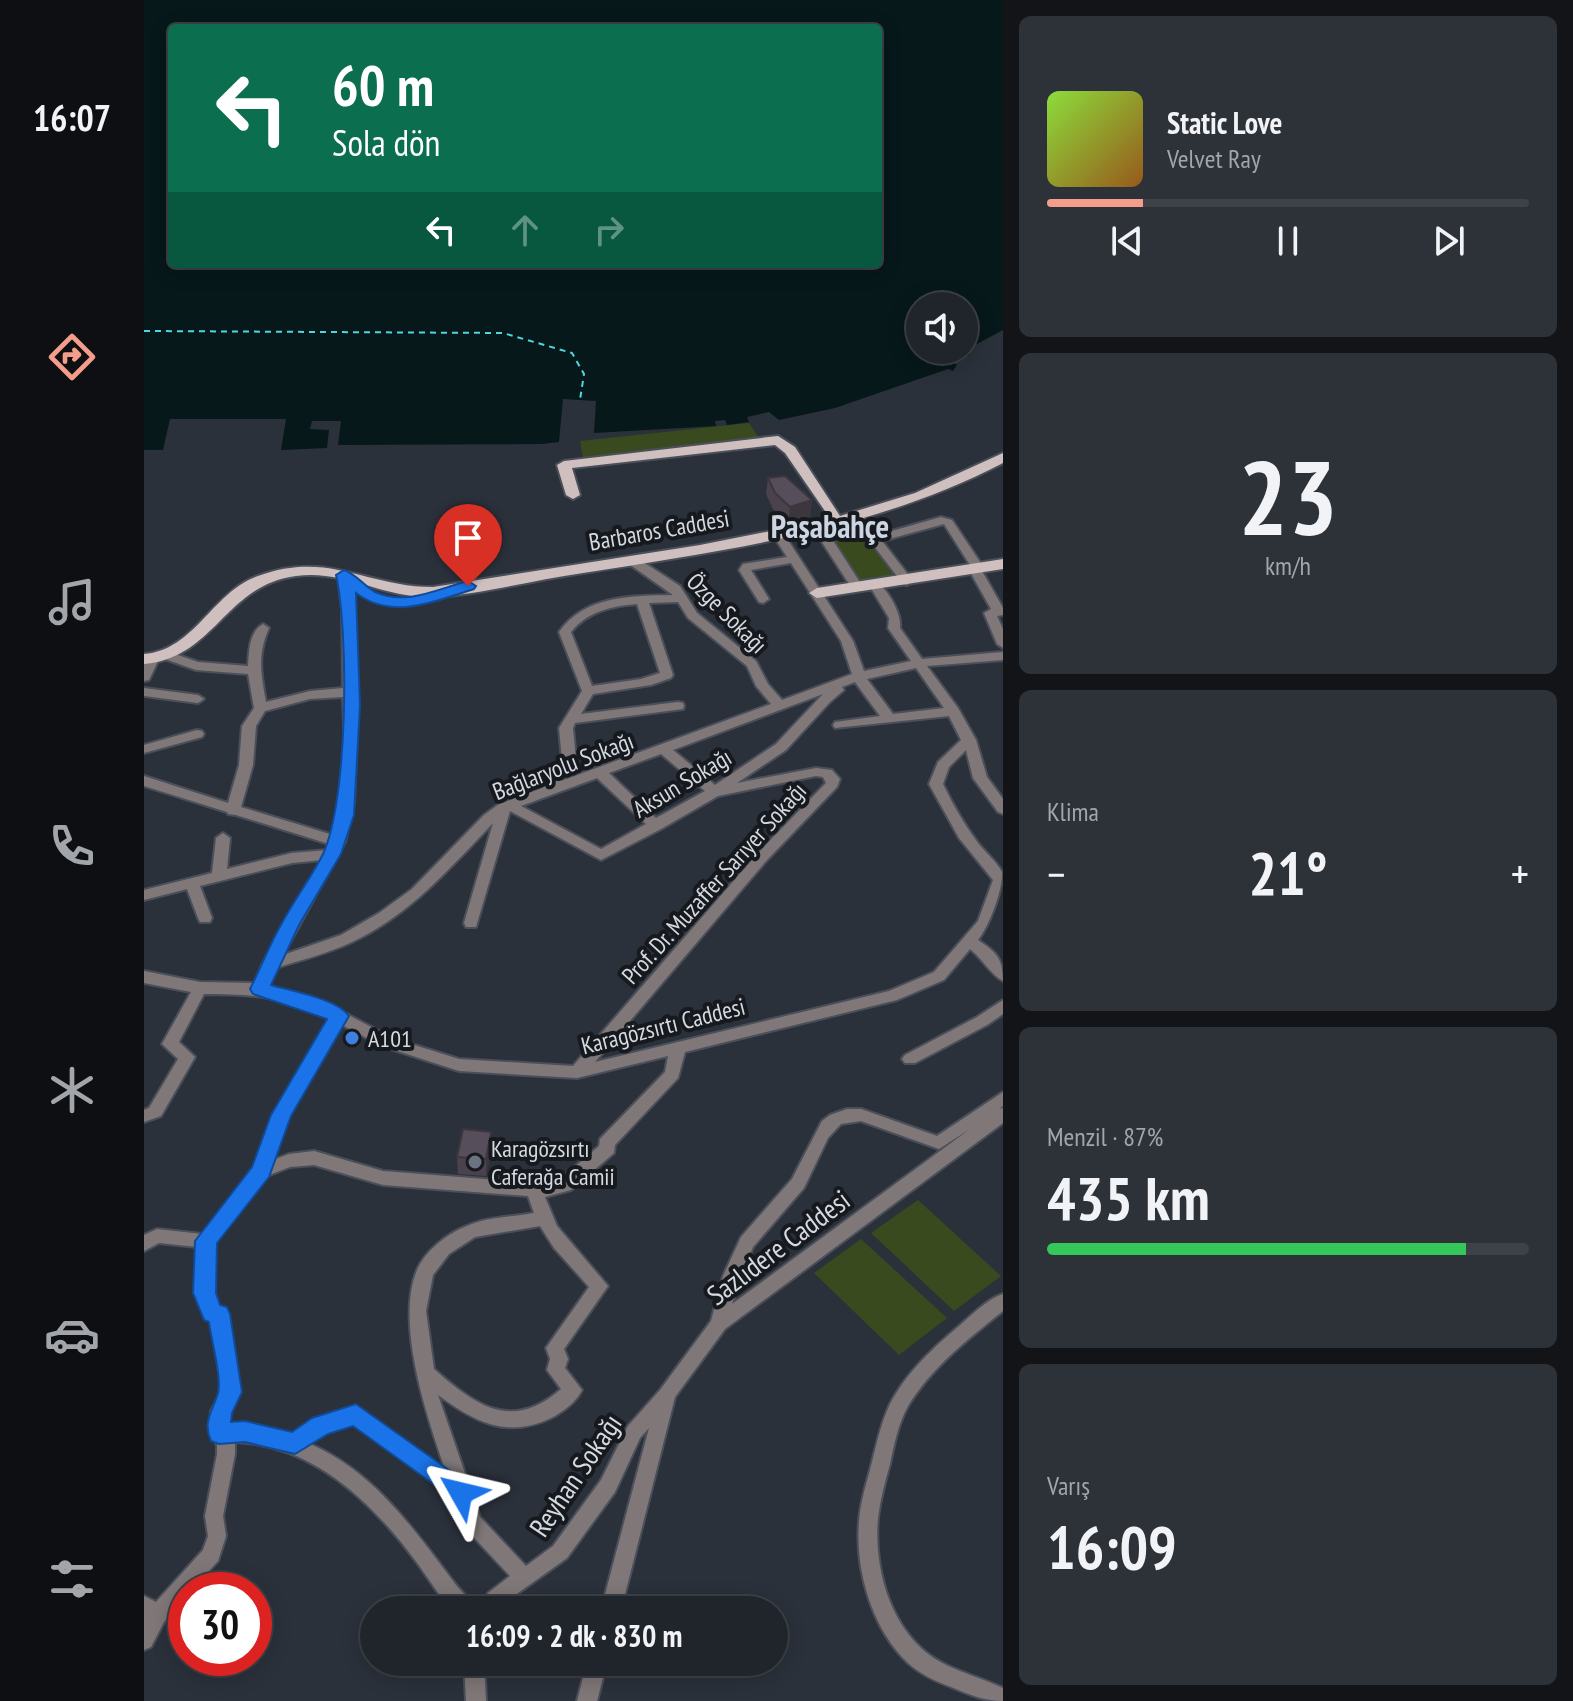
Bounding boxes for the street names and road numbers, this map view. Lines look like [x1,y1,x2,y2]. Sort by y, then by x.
street label: Barbaros Caddesi [586,502,732,558]
street label: Özge Sokağı [680,566,774,660]
street label: Bağlaryolu Sokağı [488,725,638,807]
street label: Aksun Sokağı [627,741,737,825]
street label: Prof. Dr. Muzaffer Sarıyer Sokağı [615,775,813,991]
street label: Karagözsırtı Caddesi [578,991,748,1061]
street label: Sazlıdere Caddesi [699,1181,857,1313]
street label: Reyhan Sokağı [521,1407,629,1543]

